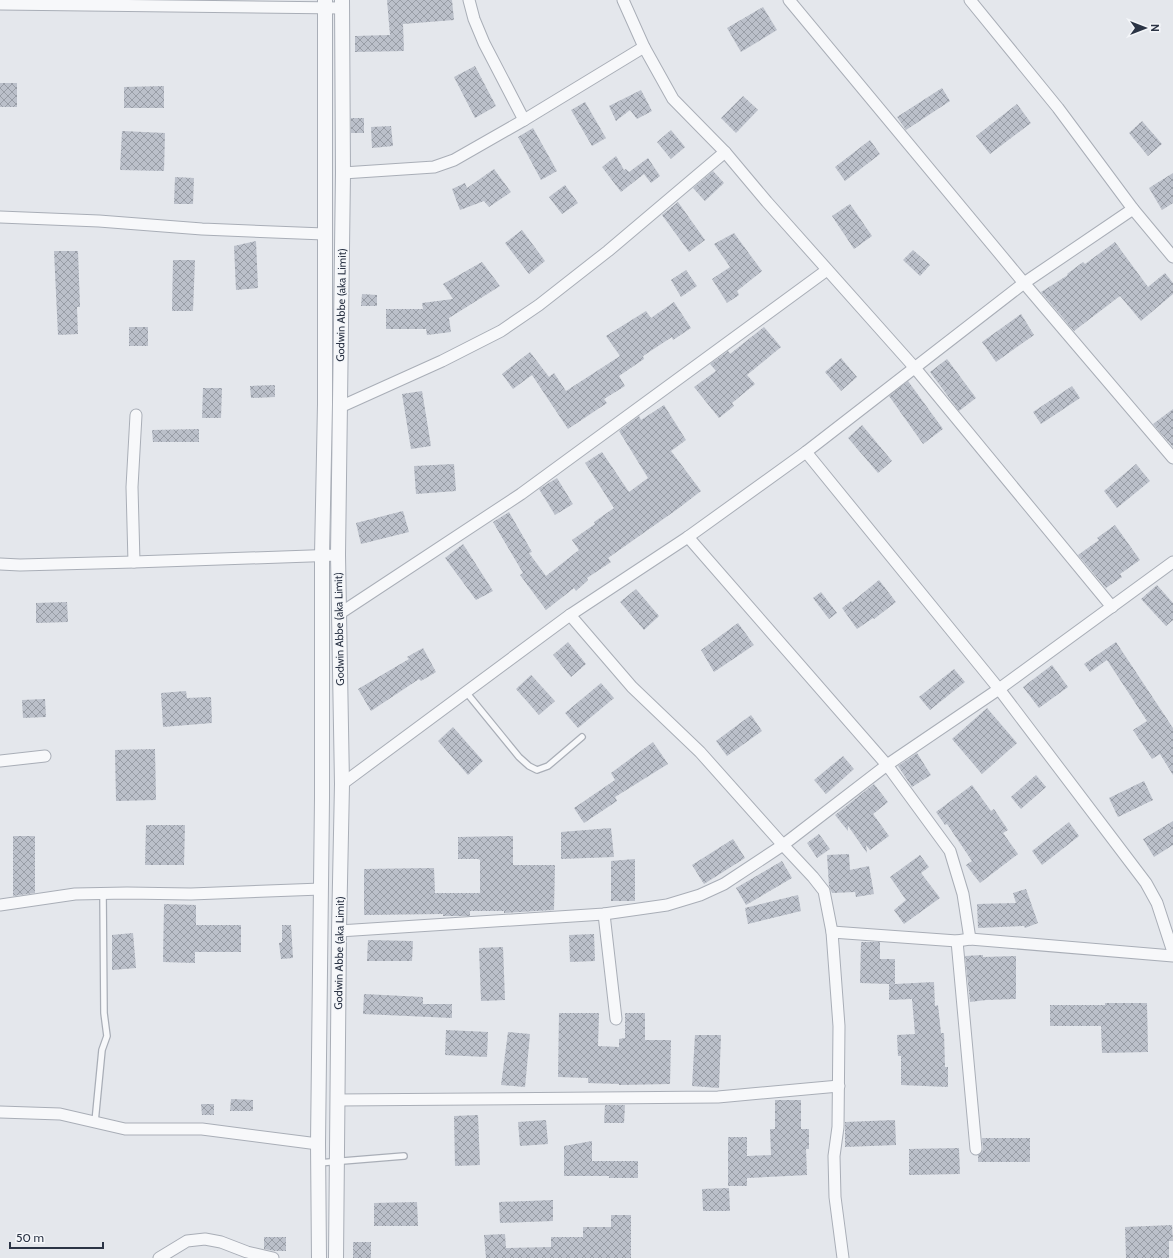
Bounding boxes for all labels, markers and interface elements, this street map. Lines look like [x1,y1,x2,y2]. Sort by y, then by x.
north arrow [1125,8,1165,48]
text: N [1148,24,1162,32]
street label: Godwin Abbe (aka Limit) [333,248,349,362]
street label: Godwin Abbe (aka Limit) [331,572,347,686]
street label: Godwin Abbe (aka Limit) [331,896,347,1010]
scale bar [10,1224,103,1250]
text: 50 m [16,1230,44,1245]

